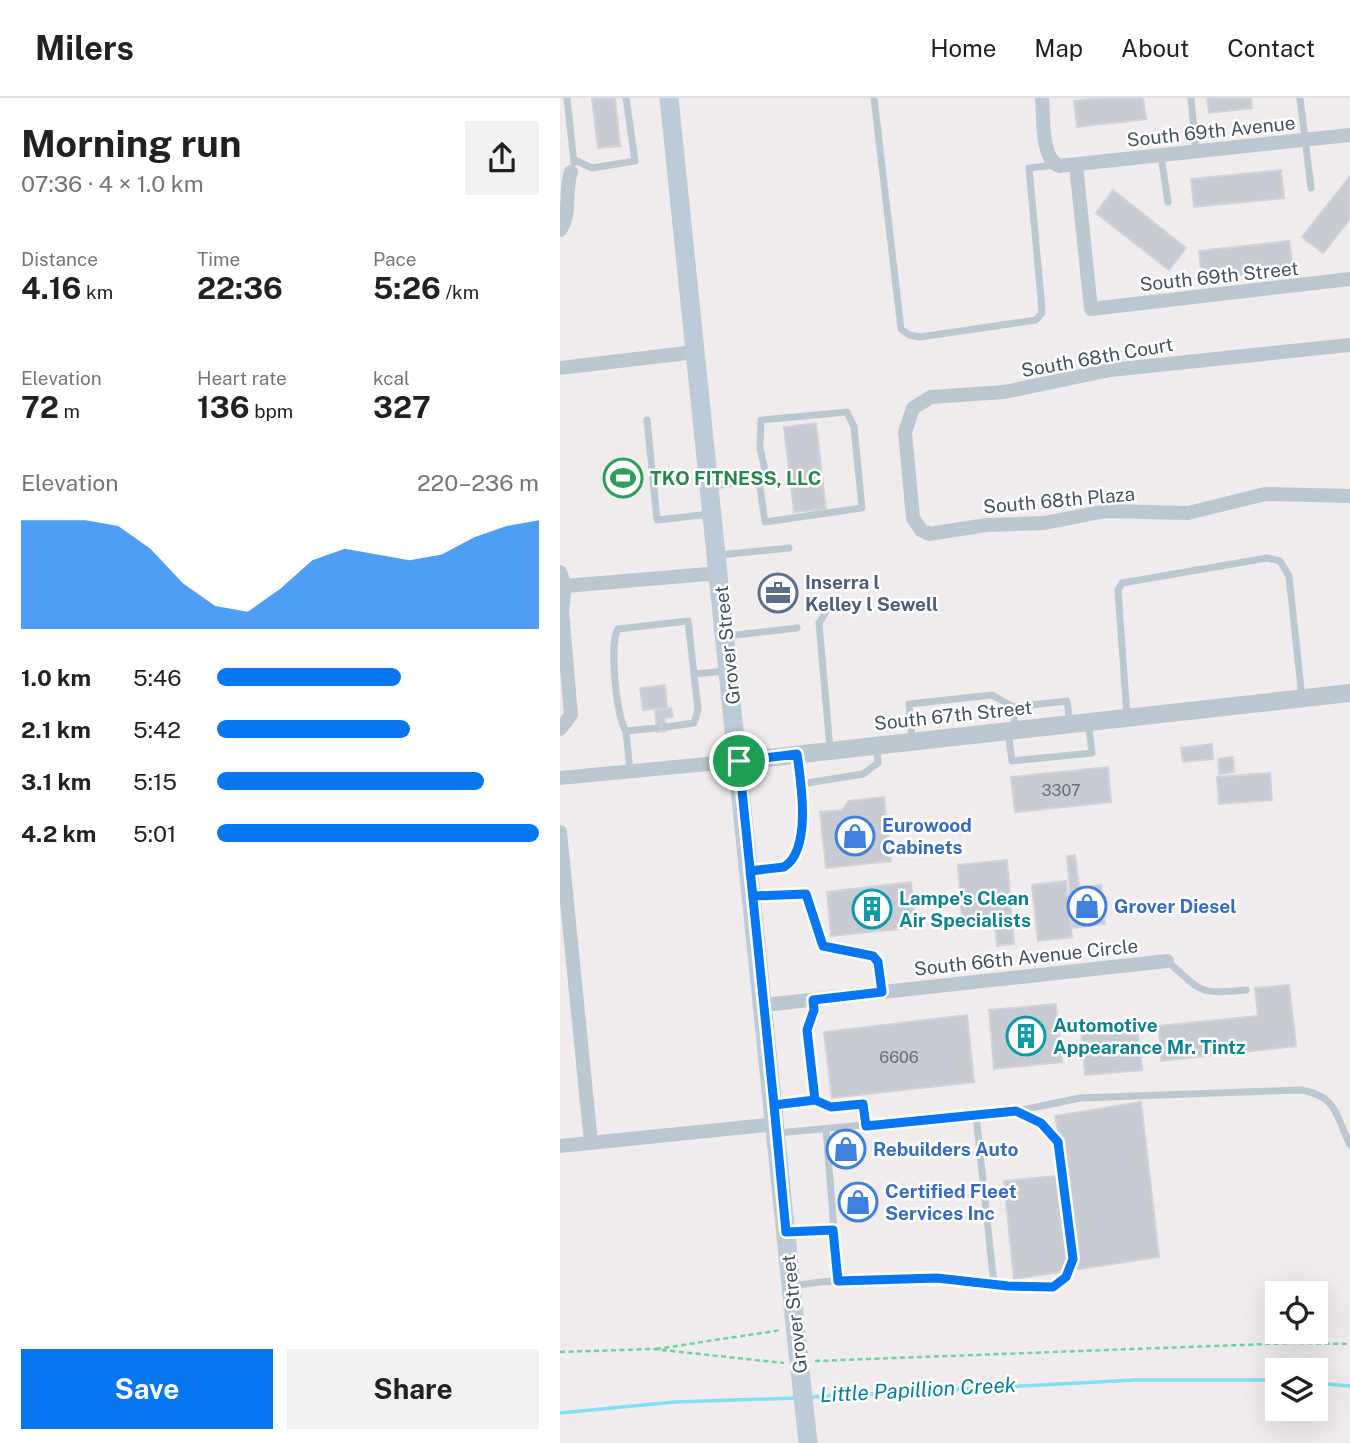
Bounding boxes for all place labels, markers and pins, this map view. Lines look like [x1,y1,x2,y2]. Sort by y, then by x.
sports icon: TKO FITNESS, LLC [602,457,644,499]
place label: TKO FITNESS, LLC [650,467,821,489]
place label: Inserra l Kelley l Sewell [805,571,938,615]
office icon: Inserra l Kelley l Sewell [757,572,799,614]
pin [709,731,769,791]
place label: Eurowood Cabinets [882,814,972,858]
shop icon: Eurowood Cabinets [834,815,876,857]
shop icon: Grover Diesel [1066,885,1108,927]
place label: Lampe's Clean Air Specialists [899,887,1031,931]
building icon: Lampe's Clean Air Specialists [851,888,893,930]
place label: Grover Diesel [1114,895,1236,917]
place label: Automotive Appearance Mr. Tintz [1053,1014,1245,1058]
building icon: Automotive Appearance Mr. Tintz [1005,1015,1047,1057]
shop icon: Rebuilders Auto [825,1128,867,1170]
place label: Rebuilders Auto [873,1138,1018,1160]
place label: Certified Fleet Services Inc [885,1180,1017,1224]
shop icon: Certified Fleet Services Inc [837,1181,879,1223]

